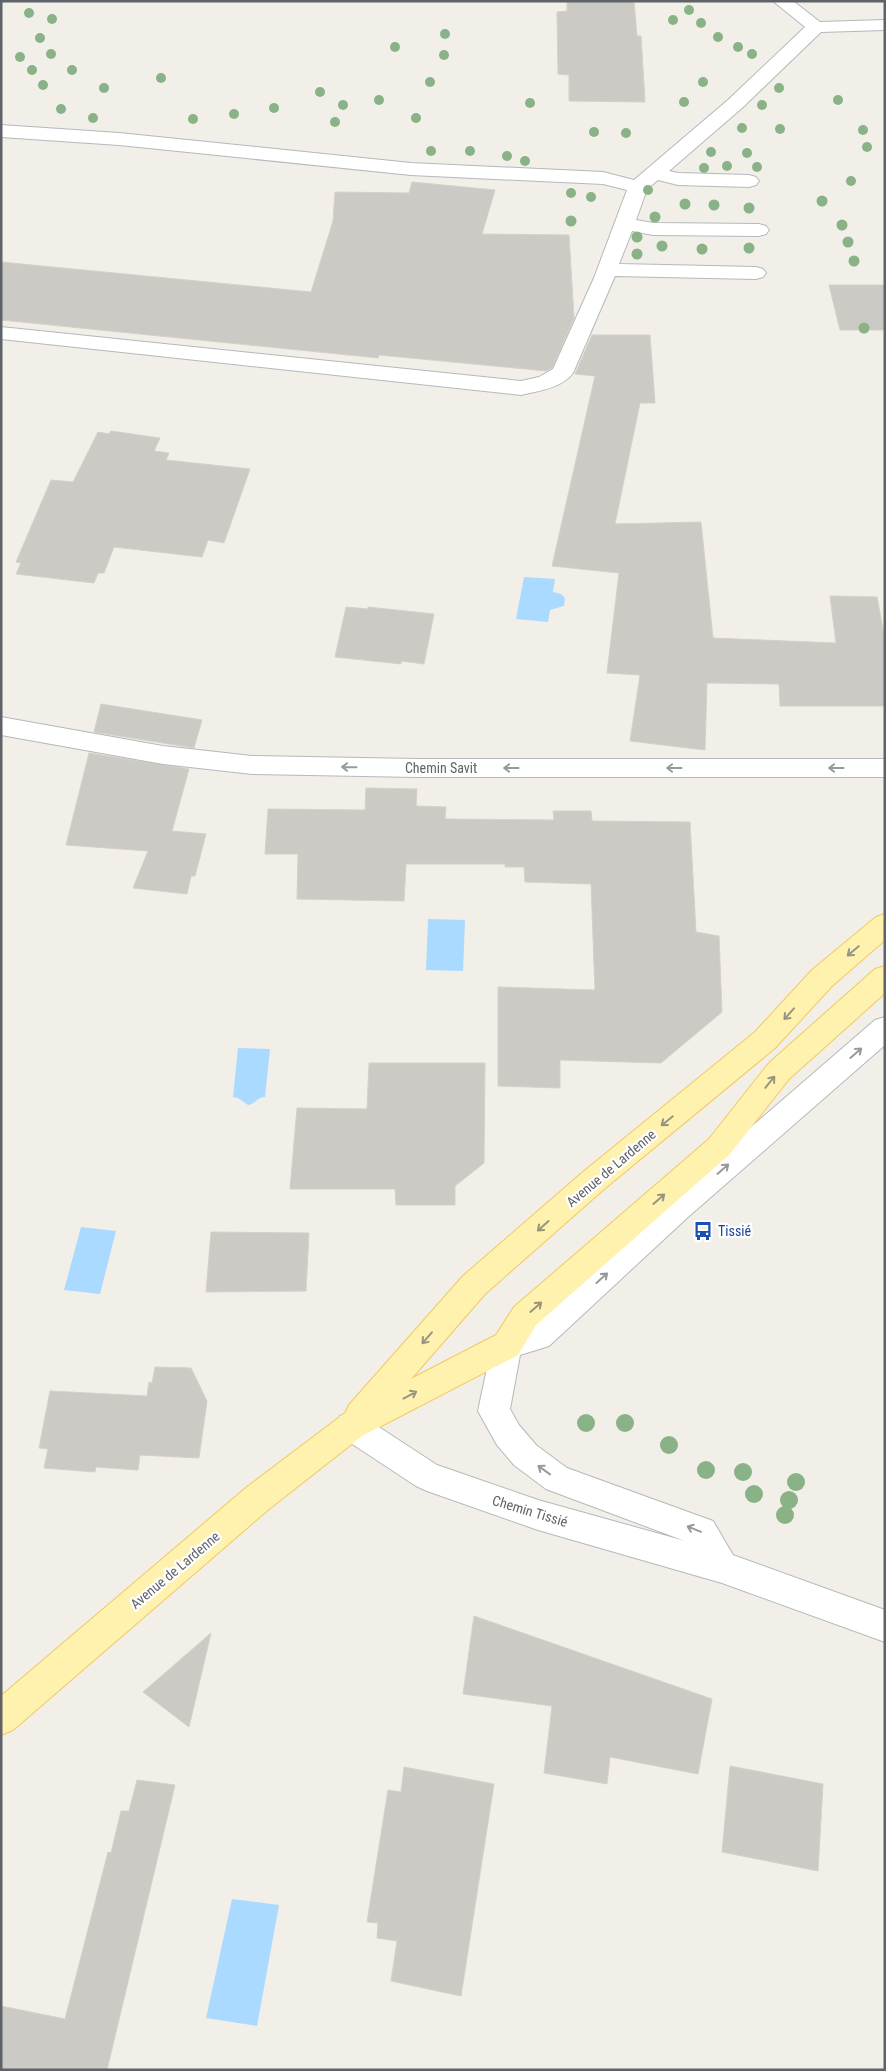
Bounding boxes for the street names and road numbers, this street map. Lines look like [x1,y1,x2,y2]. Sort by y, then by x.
street label: Chemin Savit [405,760,477,776]
street label: Avenue de Lardenne [563,1126,659,1210]
street label: Chemin Tissié [490,1492,570,1530]
street label: Avenue de Lardenne [127,1528,223,1612]

